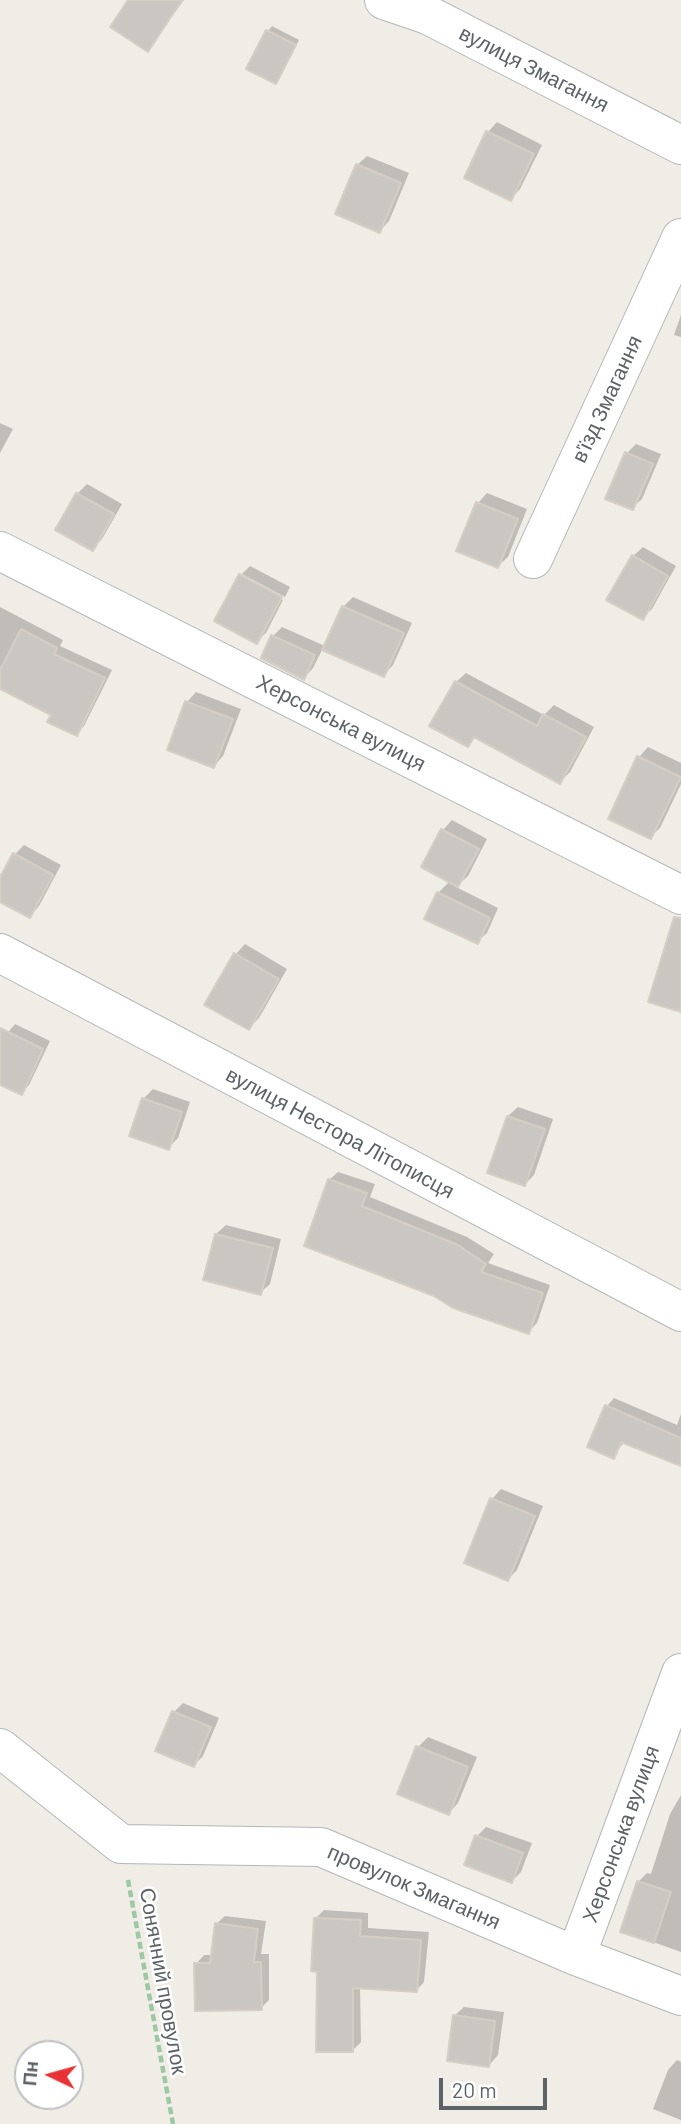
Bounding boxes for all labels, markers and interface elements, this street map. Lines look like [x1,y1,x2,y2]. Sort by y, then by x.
street label: вулиця Змагання [455,20,613,118]
street label: в'їзд Змагання [566,331,648,467]
street label: Херсонська вулиця [252,669,430,777]
street label: вулиця Нестора Літописця [222,1062,458,1204]
street label: Херсонська вулиця [577,1742,665,1926]
street label: провулок Змагання [324,1839,504,1935]
street label: Сонячний провулок [134,1886,192,2076]
north arrow [14,2040,84,2110]
text: Пн [17,2060,42,2087]
scale bar [443,2064,552,2108]
text: 20 m [452,2077,497,2102]

